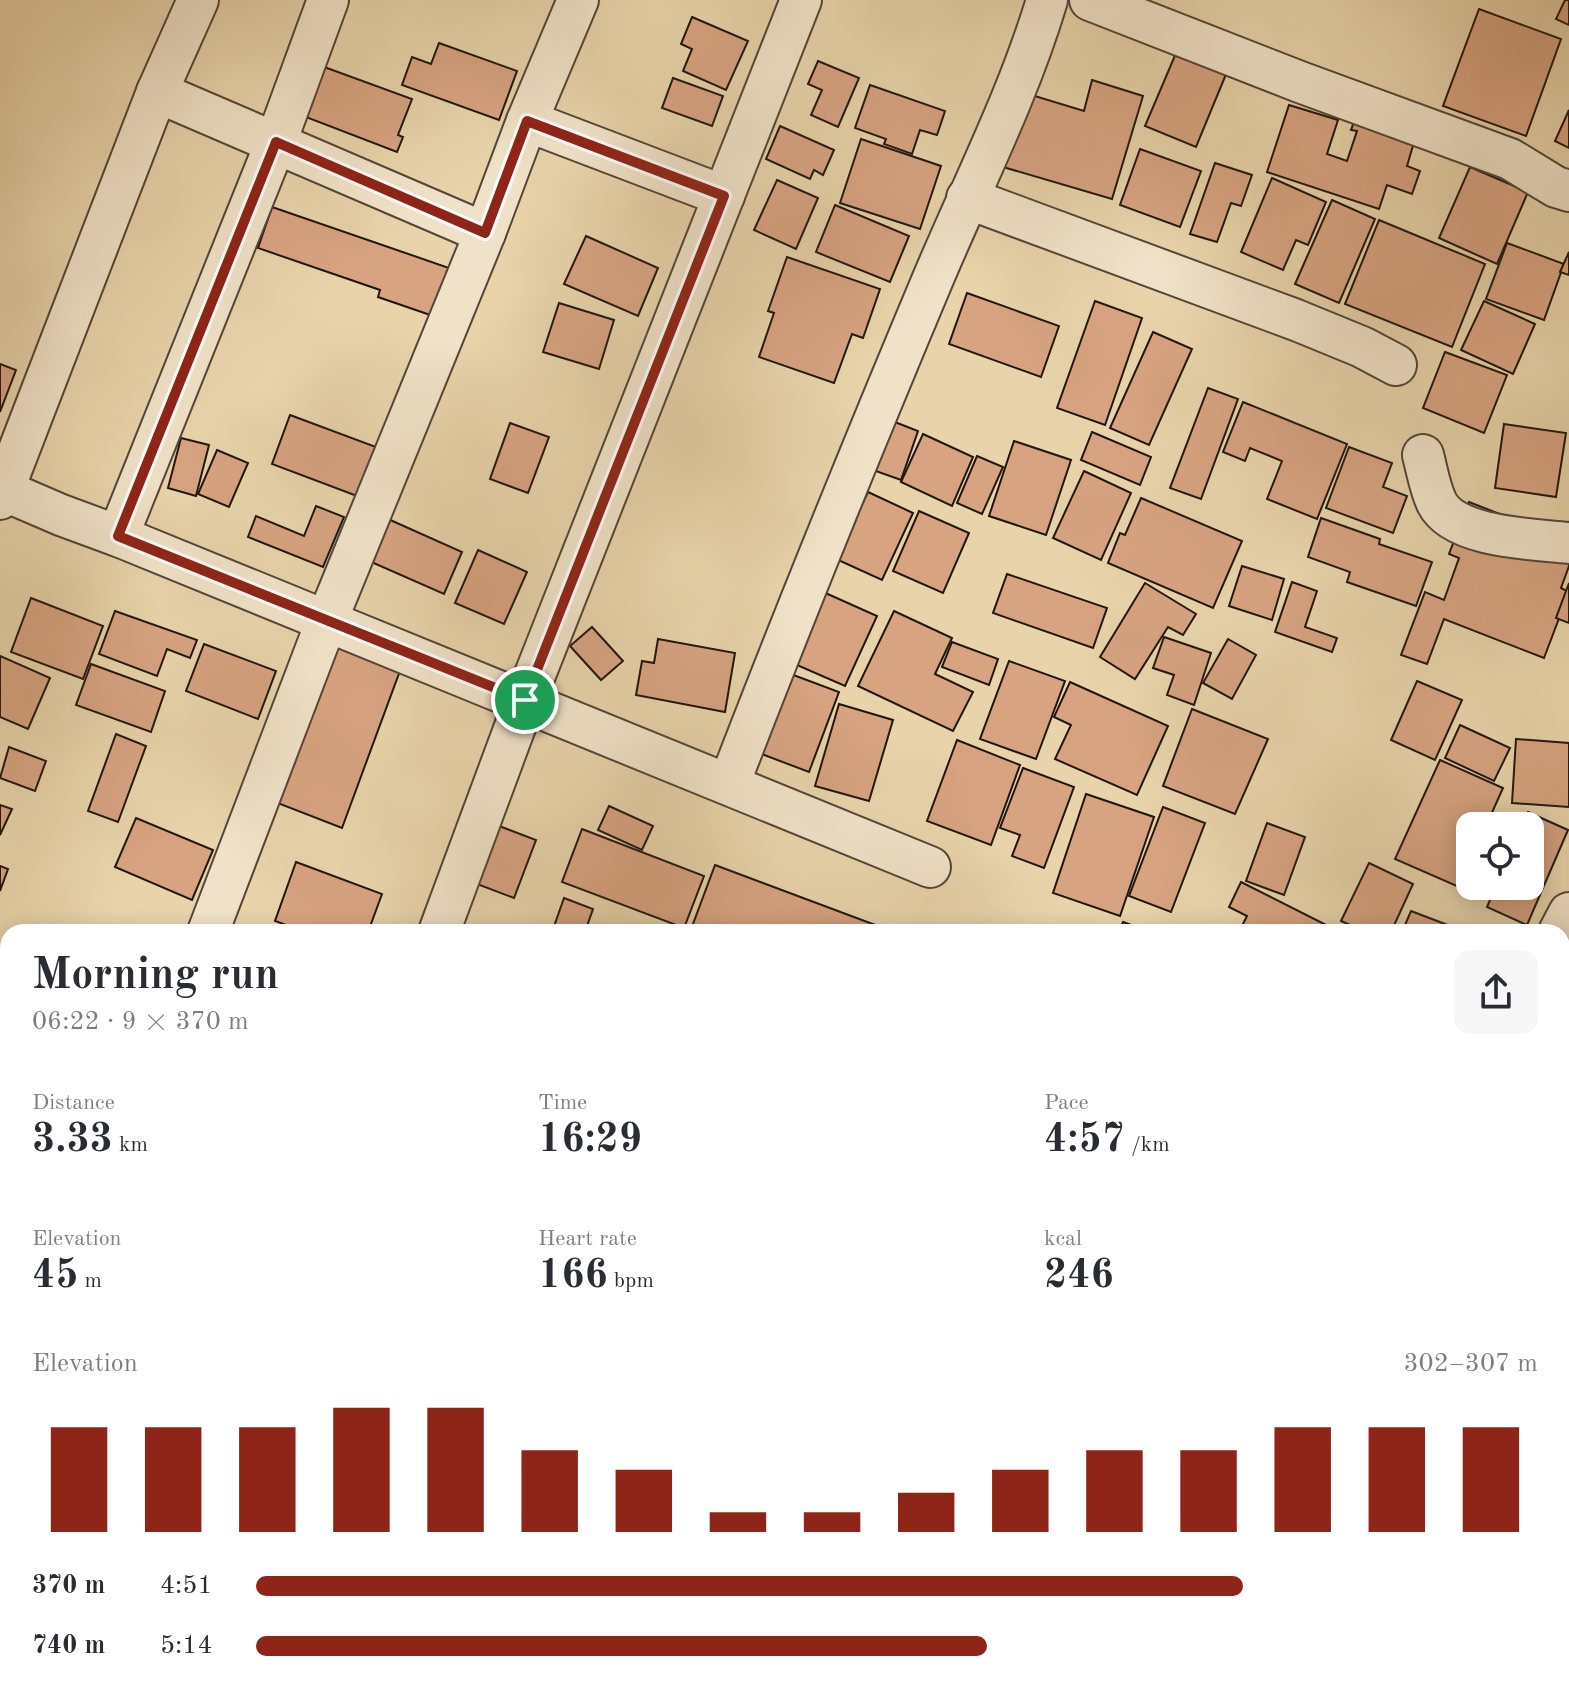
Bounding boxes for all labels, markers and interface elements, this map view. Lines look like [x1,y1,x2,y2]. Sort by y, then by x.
pin [491,666,559,734]
icon: arrive [503,678,547,722]
map controls [1456,812,1544,900]
button: locate [1456,812,1544,900]
button: share [1454,950,1538,1034]
text: Morning run [32,954,279,998]
text: 06:22 · 9 × 370 m [32,1009,249,1035]
text: Distance [32,1092,115,1114]
text: Time [538,1092,587,1114]
text: Pace [1044,1092,1089,1114]
text: 3.33 [32,1121,113,1161]
text: 16:29 [538,1121,642,1161]
text: 4:57 [1044,1121,1125,1161]
text: km [113,1134,148,1156]
text: /km [1125,1134,1170,1156]
text: Elevation [32,1228,122,1250]
text: Heart rate [538,1228,637,1250]
text: kcal [1044,1228,1082,1250]
text: 45 [32,1257,78,1297]
text: 166 [538,1257,608,1297]
text: 246 [1044,1257,1114,1297]
text: m [78,1270,102,1292]
text: bpm [608,1270,654,1292]
text: Elevation [32,1351,138,1377]
text: 302–307 m [1403,1351,1538,1377]
text: 370 m [32,1573,105,1599]
text: 4:51 [160,1573,213,1599]
text: 740 m [32,1633,105,1659]
text: 5:14 [160,1633,213,1659]

